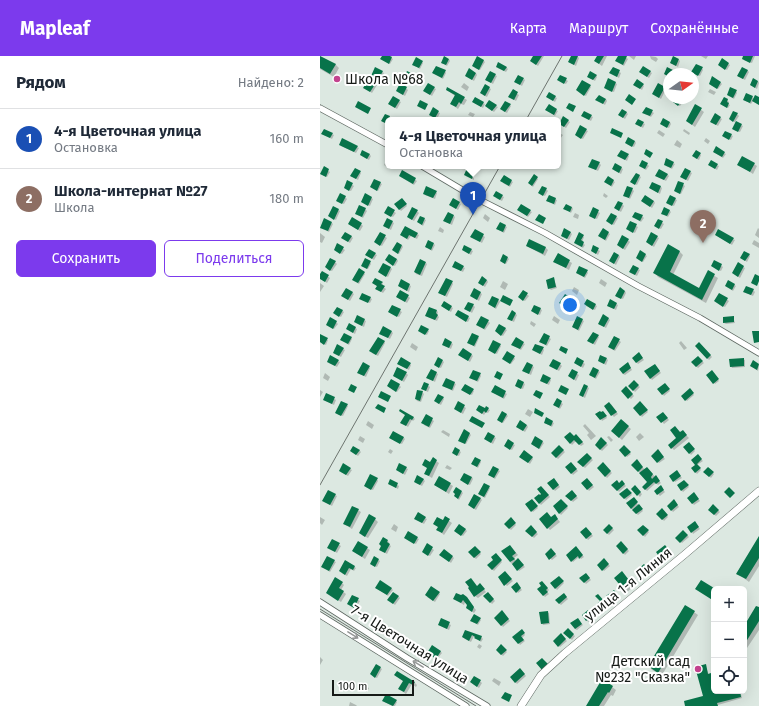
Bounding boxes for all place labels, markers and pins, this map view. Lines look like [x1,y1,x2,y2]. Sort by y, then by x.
place label: Школа №68 [345,71,424,88]
marker: Школа №68 [332,74,342,84]
pin: 1 [460,182,486,215]
pin: 2 [690,210,716,243]
place label: Детский сад №232 "Сказка" [595,653,690,686]
marker: Детский сад №232 "Сказка" [693,664,703,674]

